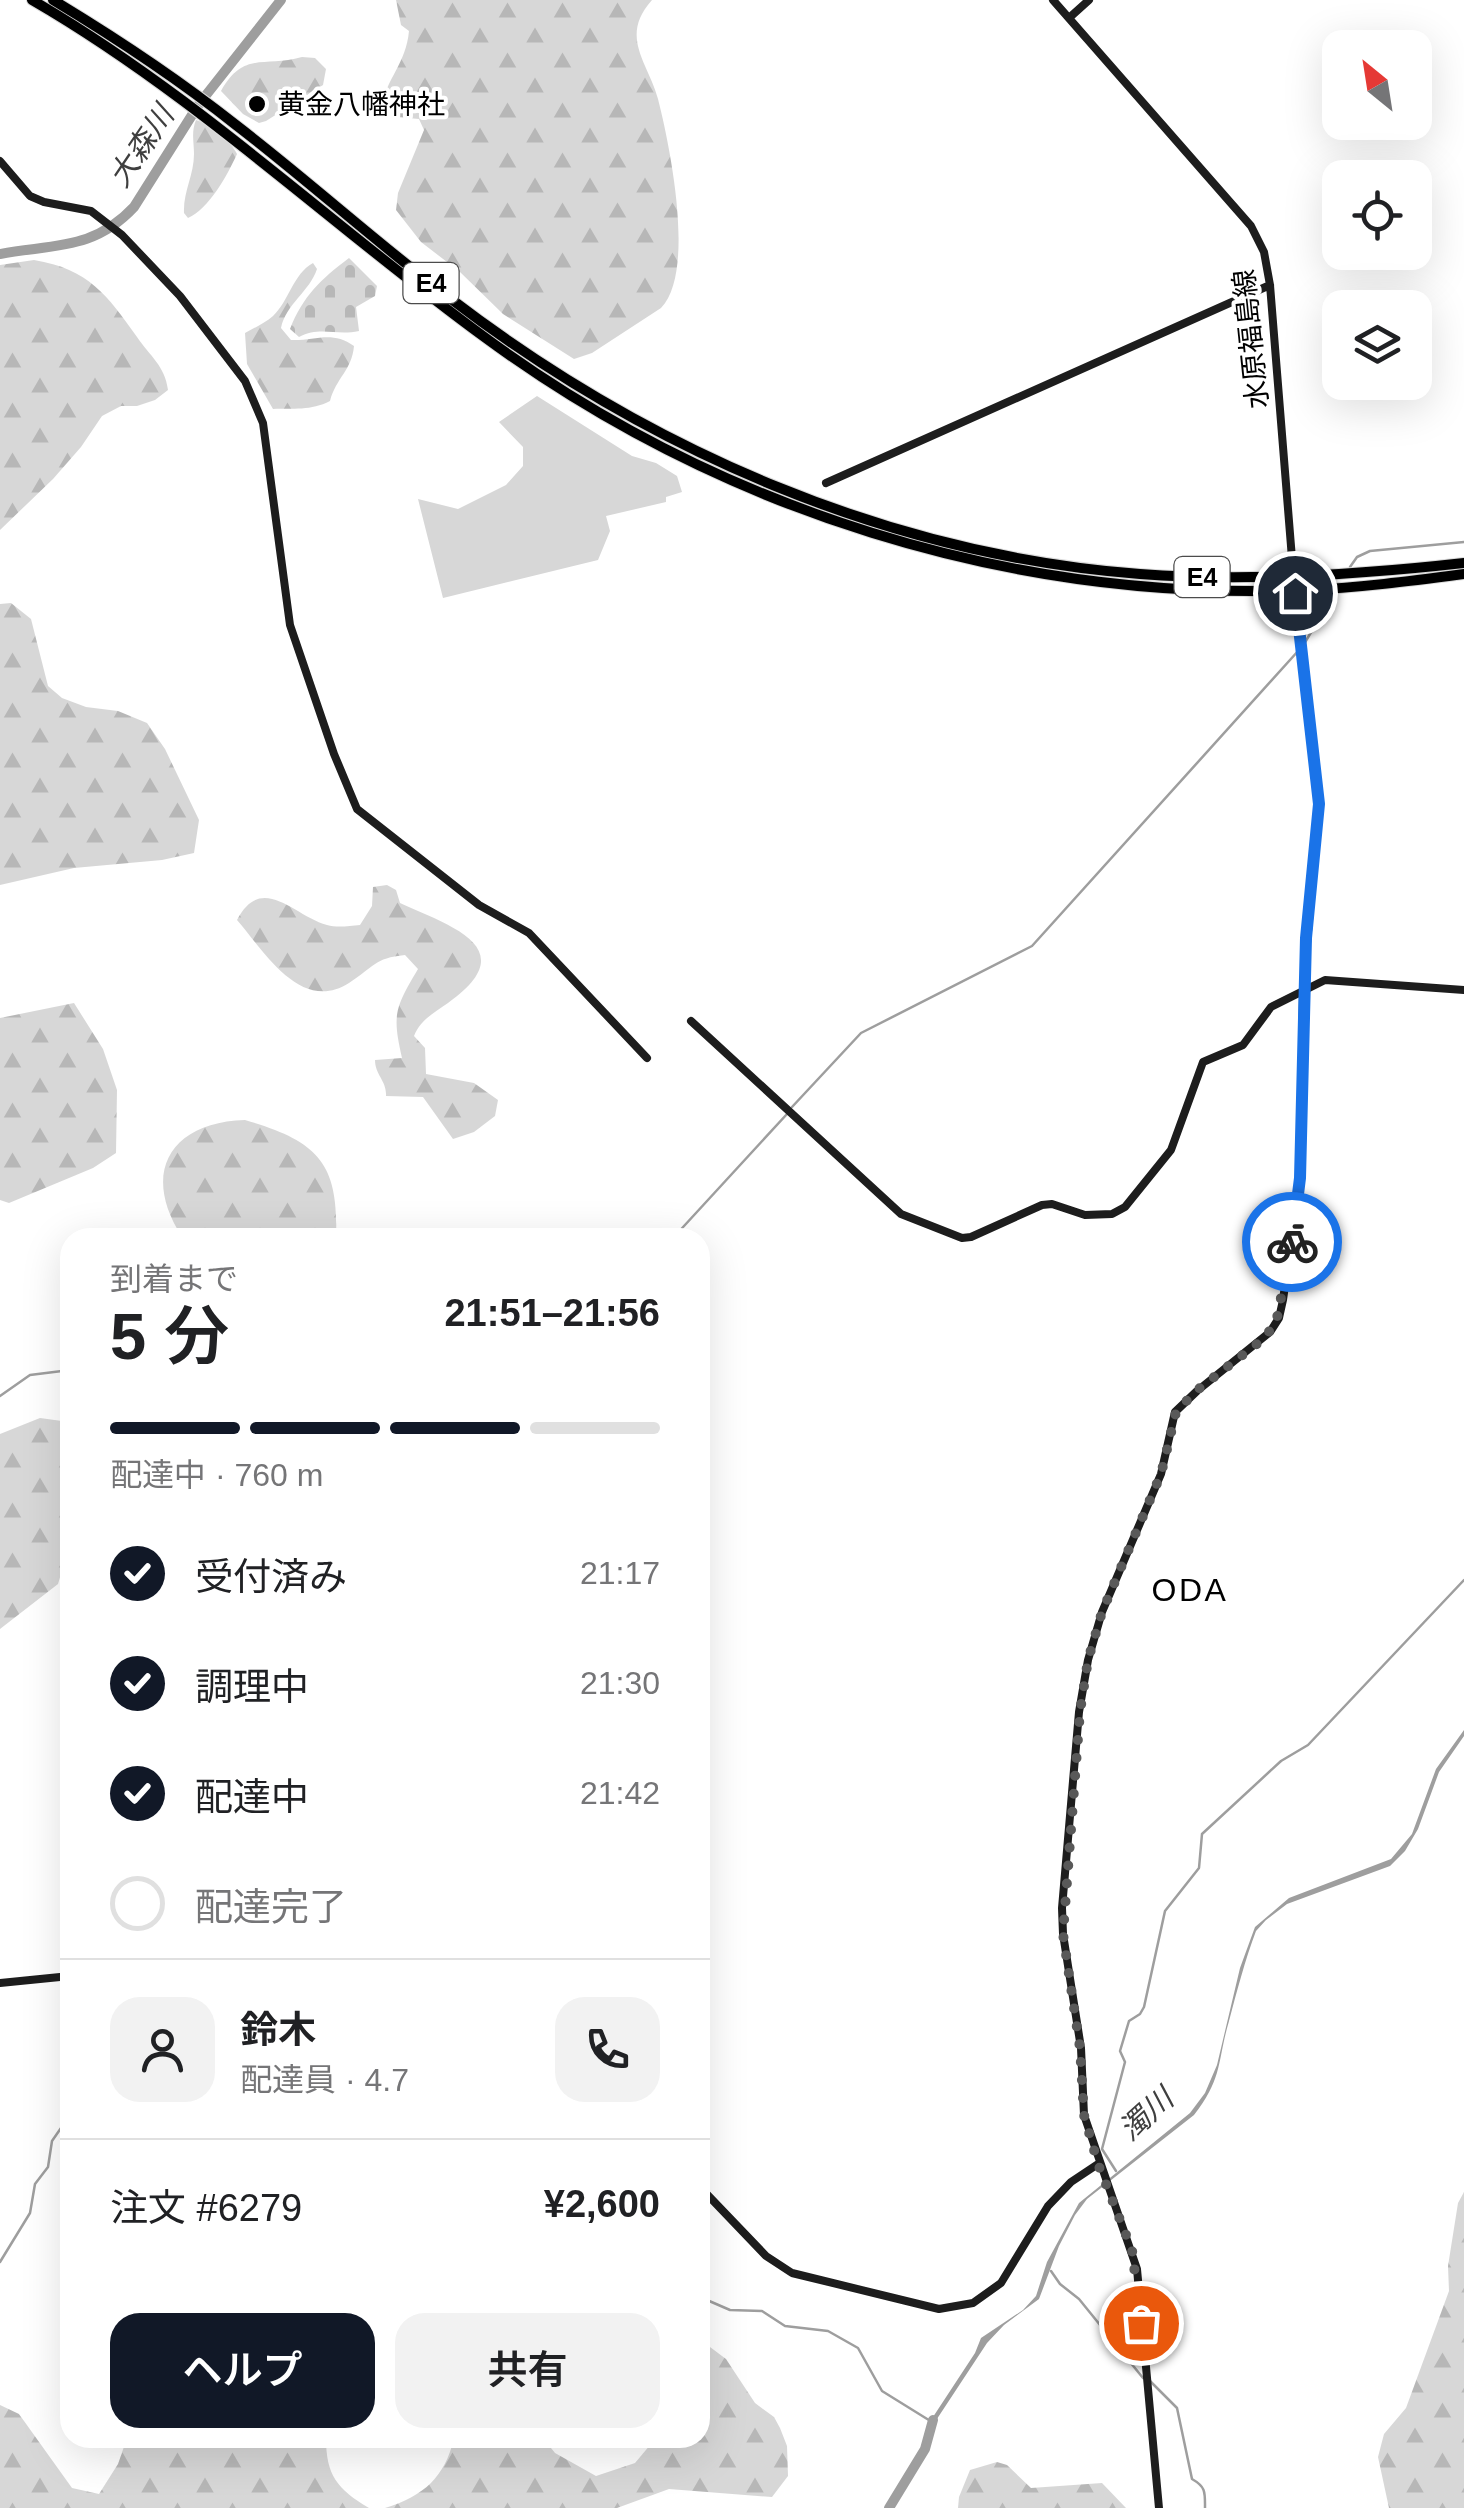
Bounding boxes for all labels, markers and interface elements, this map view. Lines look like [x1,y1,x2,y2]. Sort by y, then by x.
north arrow [1322,30,1432,140]
map controls [1322,30,1432,400]
place label: 黄金八幡神社 [277,89,445,120]
marker: 黄金八幡神社 [246,93,268,115]
water label: 大森川 [102,97,182,193]
button: locate [1322,160,1432,270]
road number: E4 [404,263,458,303]
street label: 水原福島線 [1228,268,1274,410]
button: layers [1322,290,1432,400]
pin [1253,551,1338,636]
road number: E4 [1174,557,1230,597]
icon: home [1268,566,1323,621]
courier [1242,1192,1342,1292]
icon: bike [1265,1215,1320,1270]
text: 到着まで [110,1261,238,1297]
text: 21:51–21:56 [444,1292,660,1334]
text: 5 分 [110,1300,229,1373]
text: 配達中 · 760 m [110,1457,323,1493]
icon: check [110,1546,165,1601]
text: 21:17 [580,1555,660,1591]
text: 受付済み [195,1556,347,1598]
district label: ODA [1152,1572,1228,1608]
icon: check [110,1656,165,1711]
text: 21:30 [580,1665,660,1701]
text: 調理中 [195,1666,309,1708]
icon: check [110,1766,165,1821]
text: 21:42 [580,1775,660,1811]
text: 配達中 [195,1776,309,1818]
text: 配達完了 [195,1886,347,1928]
button: person [110,1997,215,2102]
button: phone [555,1997,660,2102]
text: 鈴木 [240,2009,316,2051]
text: 配達員 · 4.7 [240,2062,409,2098]
water label: 濁川 [1113,2080,1182,2146]
text: ¥2,600 [544,2183,660,2225]
text: 注文 #6279 [110,2187,302,2229]
pin [1099,2281,1184,2366]
icon: bag [1114,2296,1169,2351]
button: ヘルプ [110,2313,375,2428]
button: 共有 [395,2313,660,2428]

